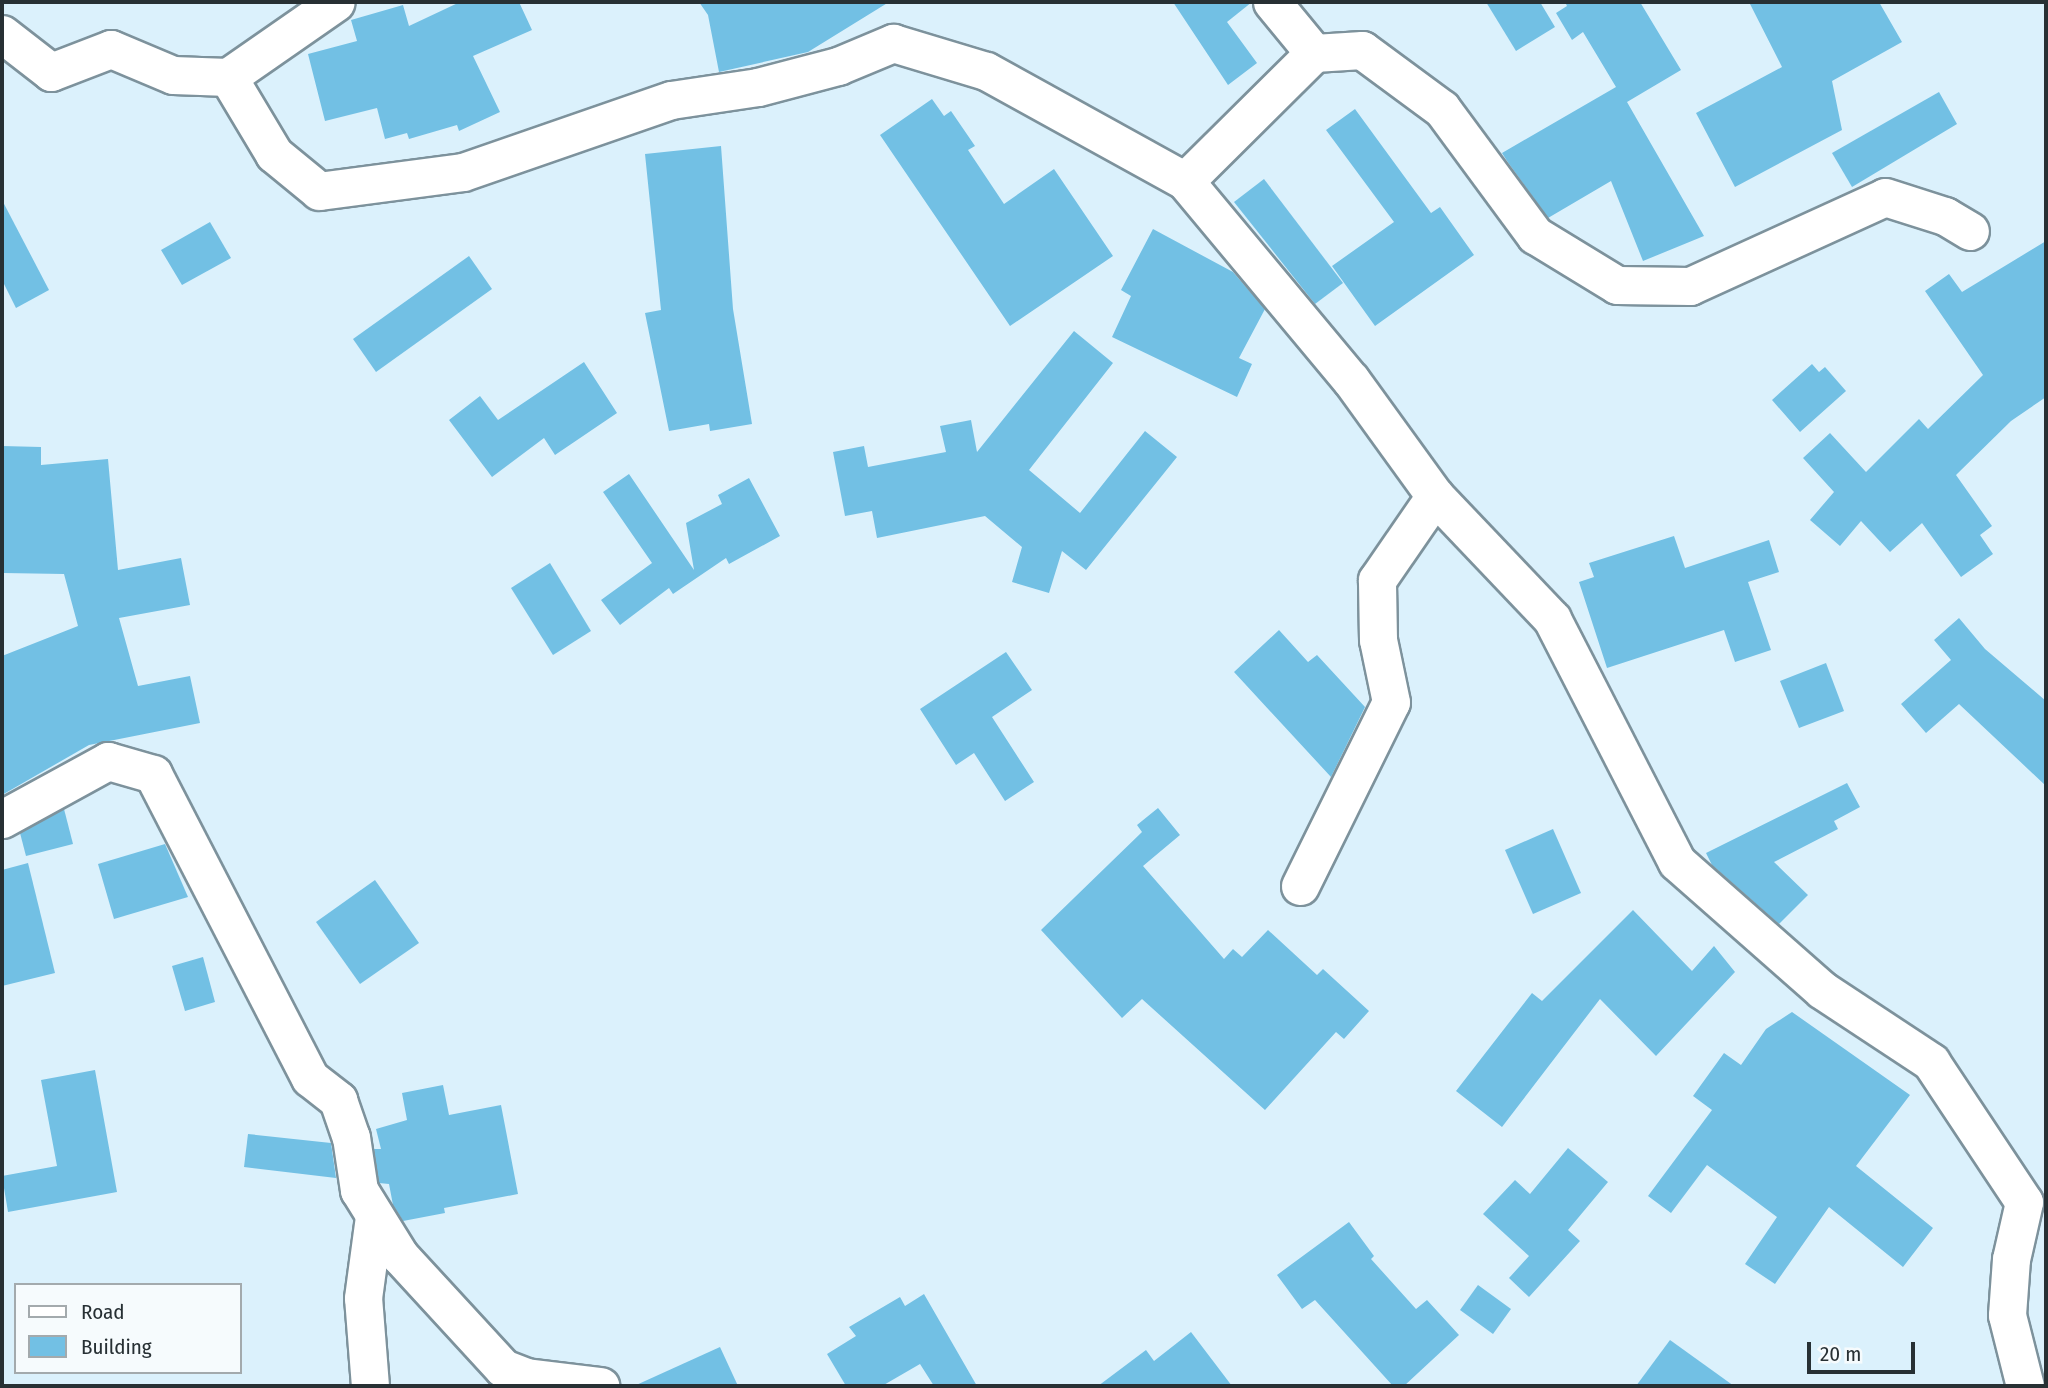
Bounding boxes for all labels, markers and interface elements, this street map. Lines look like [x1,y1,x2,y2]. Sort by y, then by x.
legend [14,1283,242,1374]
text: Road [81,1299,125,1325]
scale bar [1810,1328,1918,1372]
text: Building [81,1334,152,1360]
text: 20 m [1820,1341,1861,1367]

